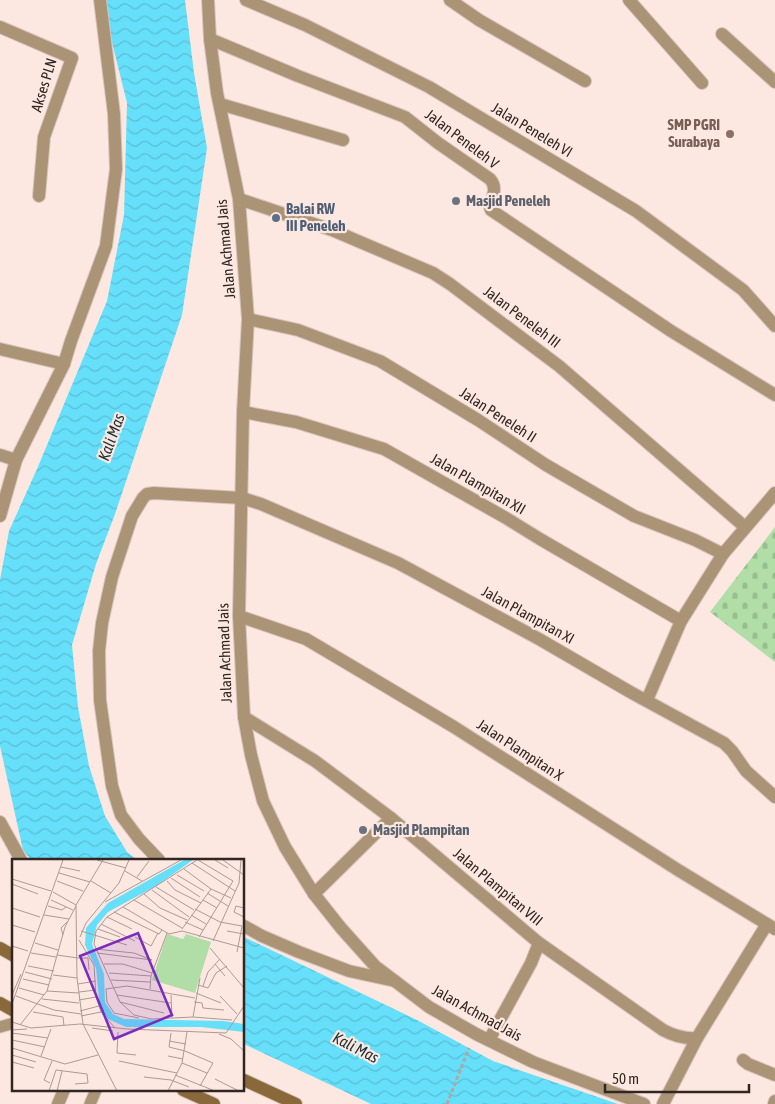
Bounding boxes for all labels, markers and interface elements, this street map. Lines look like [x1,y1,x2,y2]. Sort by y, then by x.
street label: Akses PLN [27,56,60,114]
street label: Jalan Peneleh VI [489,99,576,160]
street label: Jalan Peneleh V [422,105,503,172]
place label: SMP PGRI Surabaya [668,116,720,150]
marker: SMP PGRI Surabaya [724,128,736,140]
place label: Masjid Peneleh [466,192,550,209]
marker: Masjid Peneleh [450,195,462,207]
street label: Jalan Achmad Jais [213,199,238,299]
place label: Balai RW III Peneleh [286,200,346,234]
marker: Balai RW III Peneleh [270,212,282,224]
street label: Jalan Peneleh III [481,282,564,351]
street label: Jalan Peneleh II [457,384,540,446]
water label: Kali Mas [94,411,128,463]
street label: Jalan Plampitan XII [428,450,529,518]
street label: Jalan Plampitan XI [479,582,577,647]
street label: Jalan Achmad Jais [214,603,235,703]
street label: Jalan Plampitan X [474,715,567,784]
place label: Masjid Plampitan [373,821,470,838]
marker: Masjid Plampitan [357,824,369,836]
street label: Jalan Plampitan VIII [450,844,546,929]
inset map [12,859,245,1092]
street label: Jalan Achmad Jais [430,981,525,1044]
water label: Kali Mas [330,1028,382,1066]
scale bar [605,1062,749,1094]
text: 50 m [612,1070,639,1087]

